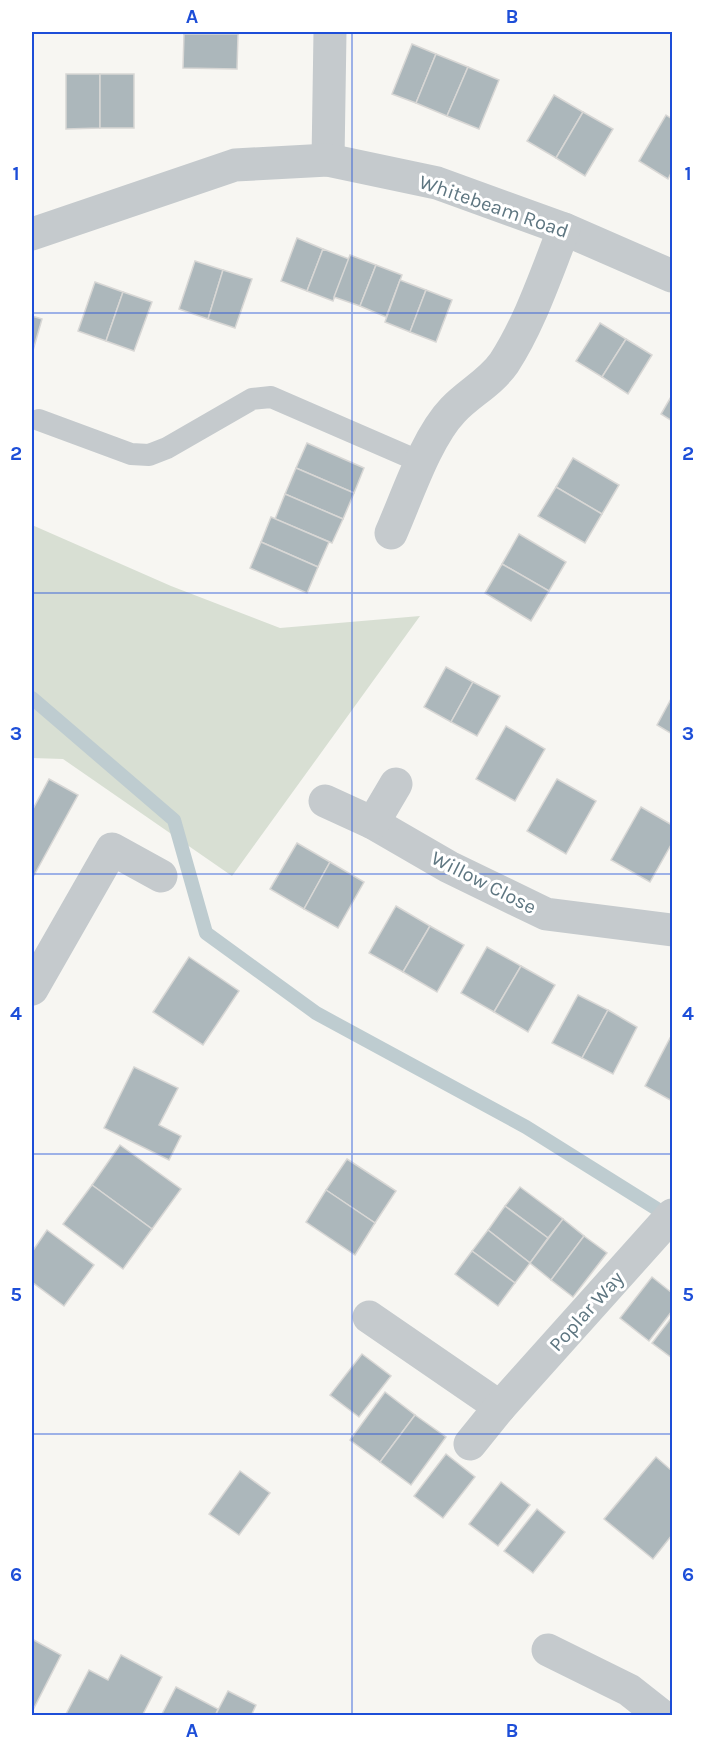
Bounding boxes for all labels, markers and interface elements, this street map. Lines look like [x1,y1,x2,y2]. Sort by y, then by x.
text: A [186,5,199,28]
text: B [506,5,518,28]
text: 1 [12,162,20,185]
text: 1 [684,162,692,185]
street label: Whitebeam Road [416,170,571,243]
text: 2 [10,442,22,465]
text: 2 [682,442,694,465]
text: 3 [10,722,22,745]
text: 3 [682,722,694,745]
street label: Willow Close [427,846,540,919]
text: 4 [10,1002,22,1025]
text: 4 [682,1002,694,1025]
street label: Poplar Way [544,1267,628,1356]
text: 5 [10,1283,22,1306]
text: 5 [682,1283,694,1306]
text: 6 [10,1563,22,1586]
text: 6 [682,1563,694,1586]
text: A [186,1719,199,1742]
text: B [506,1719,518,1742]

